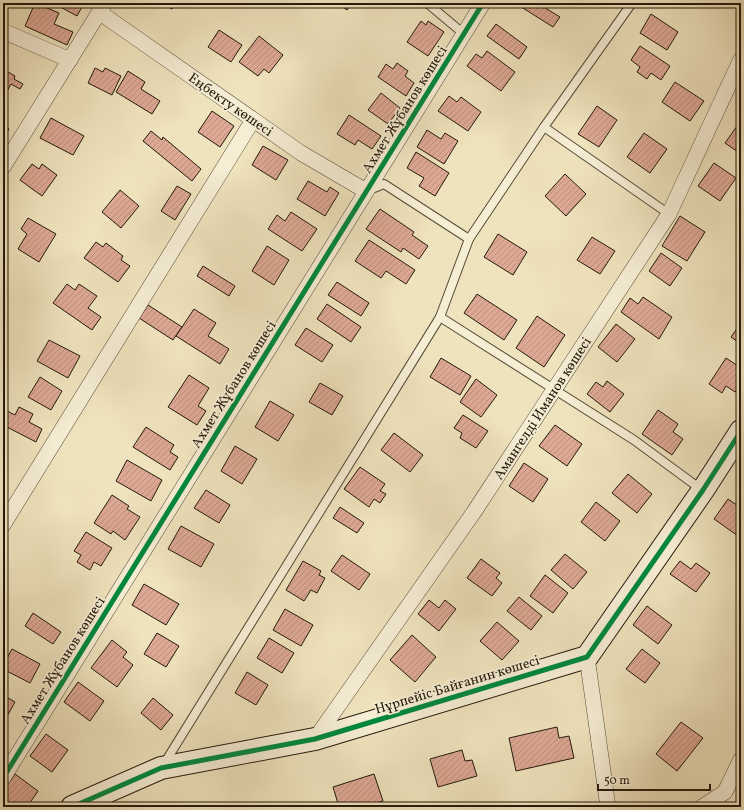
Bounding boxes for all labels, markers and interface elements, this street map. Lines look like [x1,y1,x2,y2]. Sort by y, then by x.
street label: Ахмет Жұбанов көшесі [358,42,452,177]
street label: Еңбекту көшесі [184,69,276,142]
street label: Ахмет Жұбанов көшесі [187,317,281,452]
street label: Амангелді Иманов көшесі [490,334,597,484]
street label: Ахмет Жұбанов көшесі [16,593,110,728]
street label: Нұрпейіс Байғанин көшесі [373,651,542,720]
scale bar [598,766,710,792]
text: 50 m [604,773,630,789]

